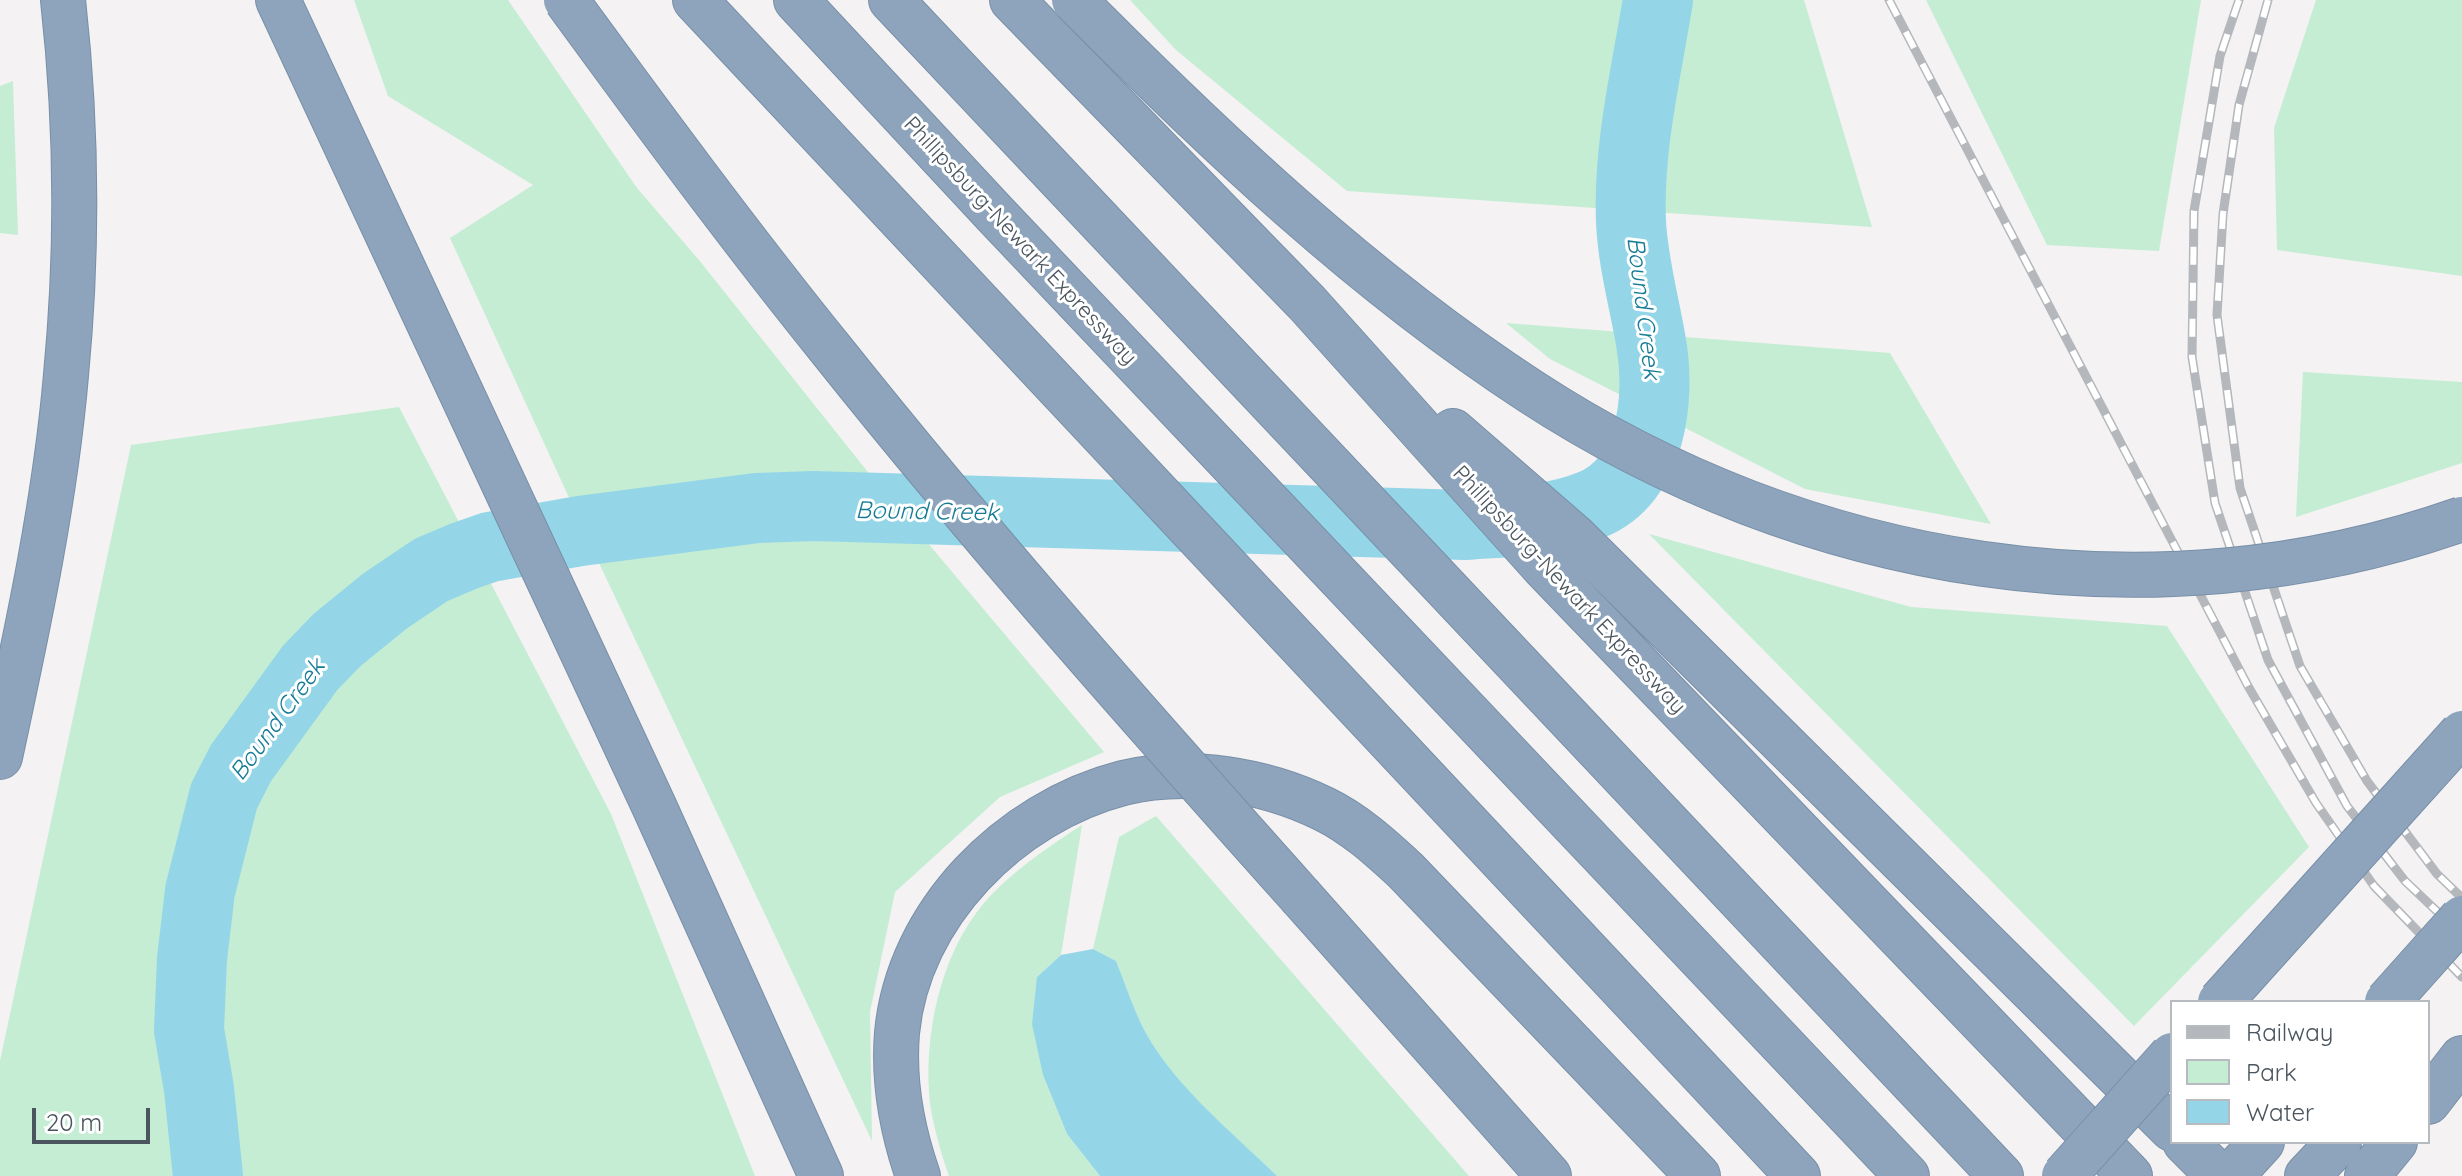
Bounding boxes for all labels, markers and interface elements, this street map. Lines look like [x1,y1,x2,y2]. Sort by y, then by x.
street label: Phillipsburg-Newark Expressway [898,111,1142,371]
water label: Bound Creek [1620,235,1666,381]
street label: Phillipsburg-Newark Expressway [1447,460,1691,720]
water label: Bound Creek [855,496,999,528]
water label: Bound Creek [224,654,332,786]
legend [2170,1000,2430,1144]
text: Railway [2246,1017,2333,1047]
text: Park [2246,1057,2297,1087]
scale bar [36,1092,154,1142]
text: Water [2246,1097,2314,1127]
text: 20 m [46,1107,102,1137]

